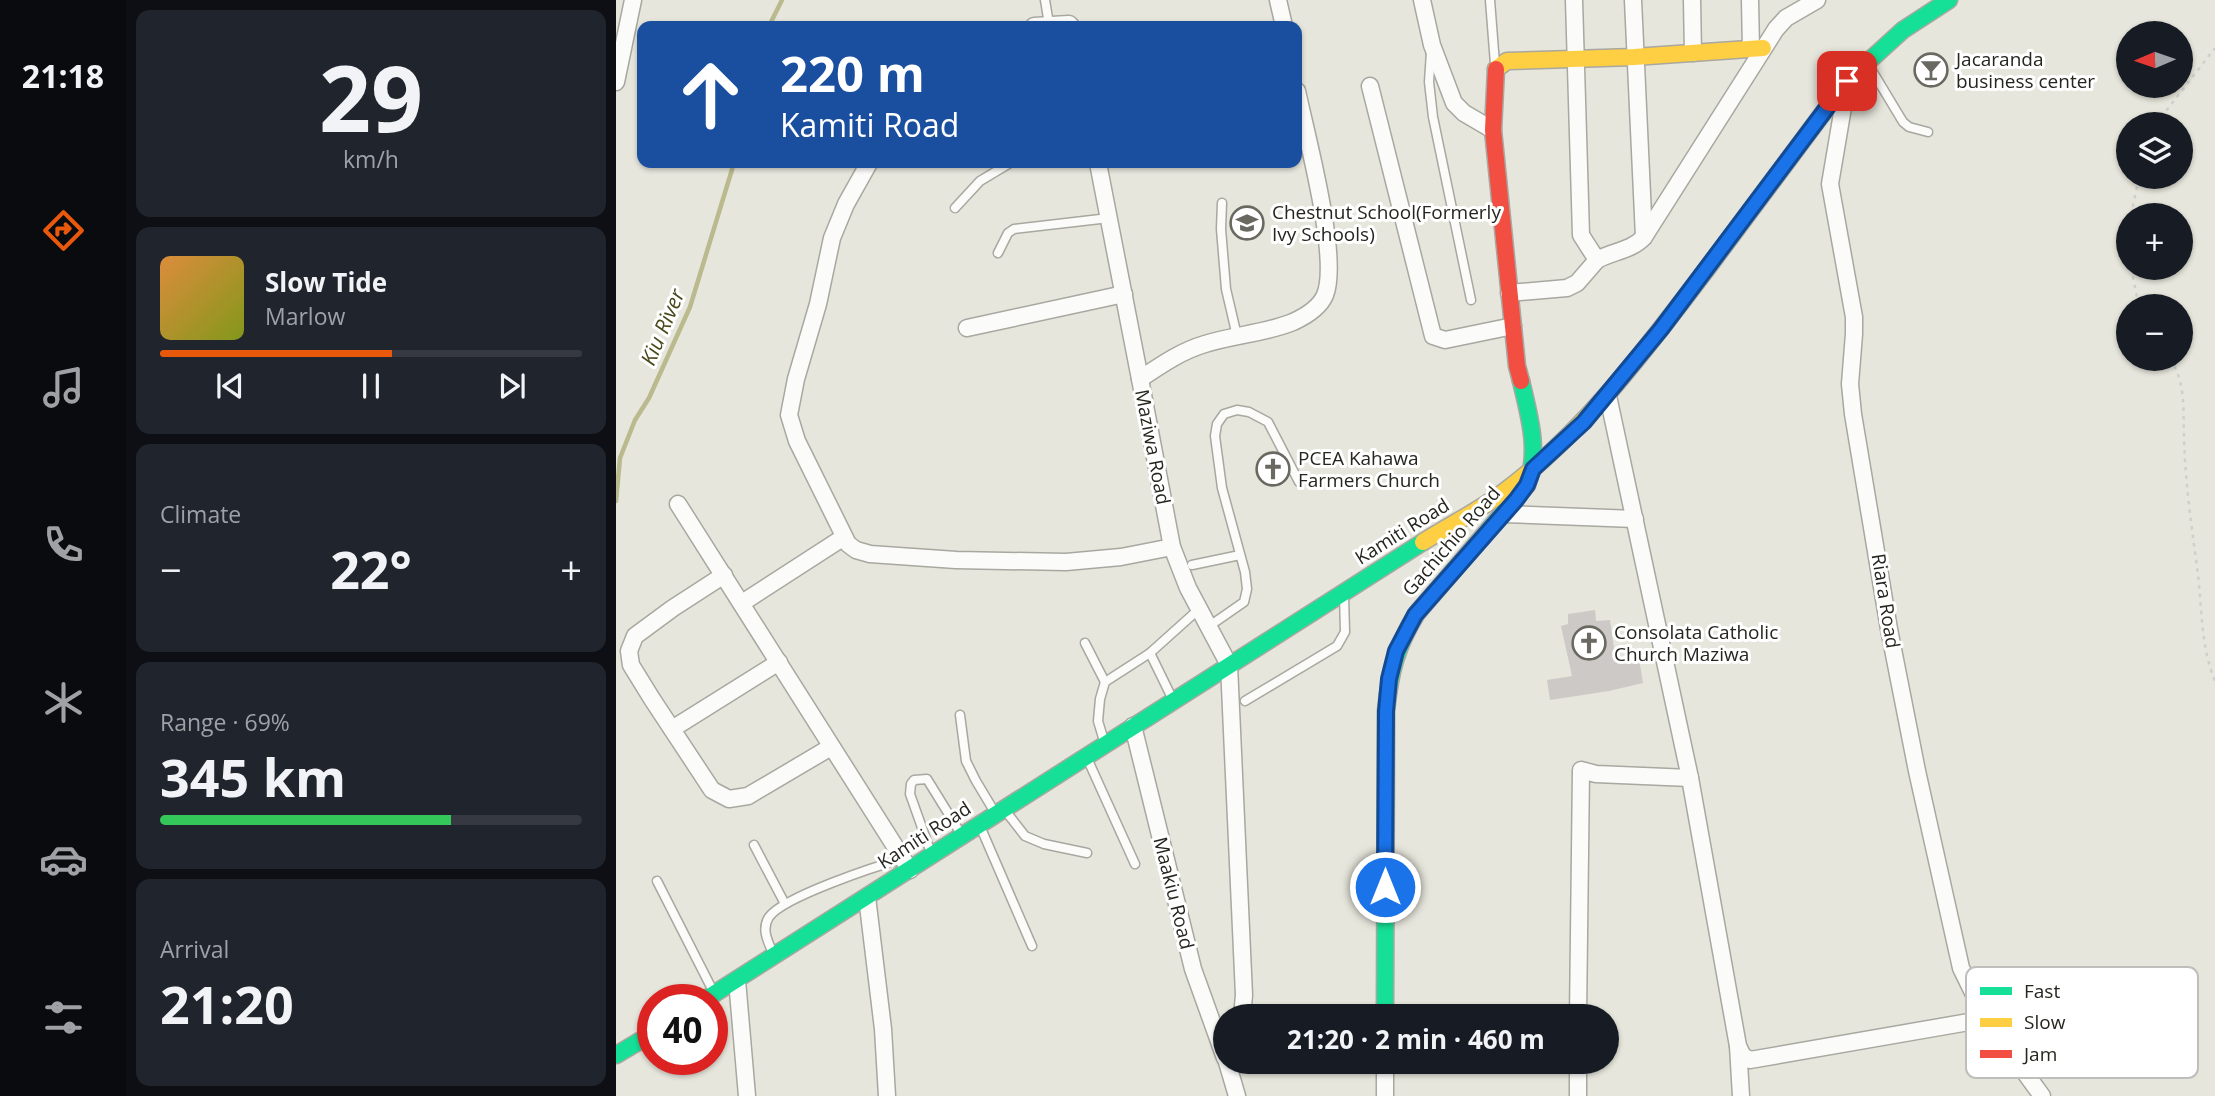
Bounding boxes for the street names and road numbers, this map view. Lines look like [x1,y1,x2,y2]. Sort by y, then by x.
street label: Maziwa Road [1129,387,1177,507]
street label: Gachichio Road [1396,481,1506,601]
street label: Kamiti Road [1350,492,1454,570]
street label: Riara Road [1866,552,1906,650]
street label: Kamiti Road [872,795,976,875]
street label: Maakiu Road [1147,834,1201,952]

